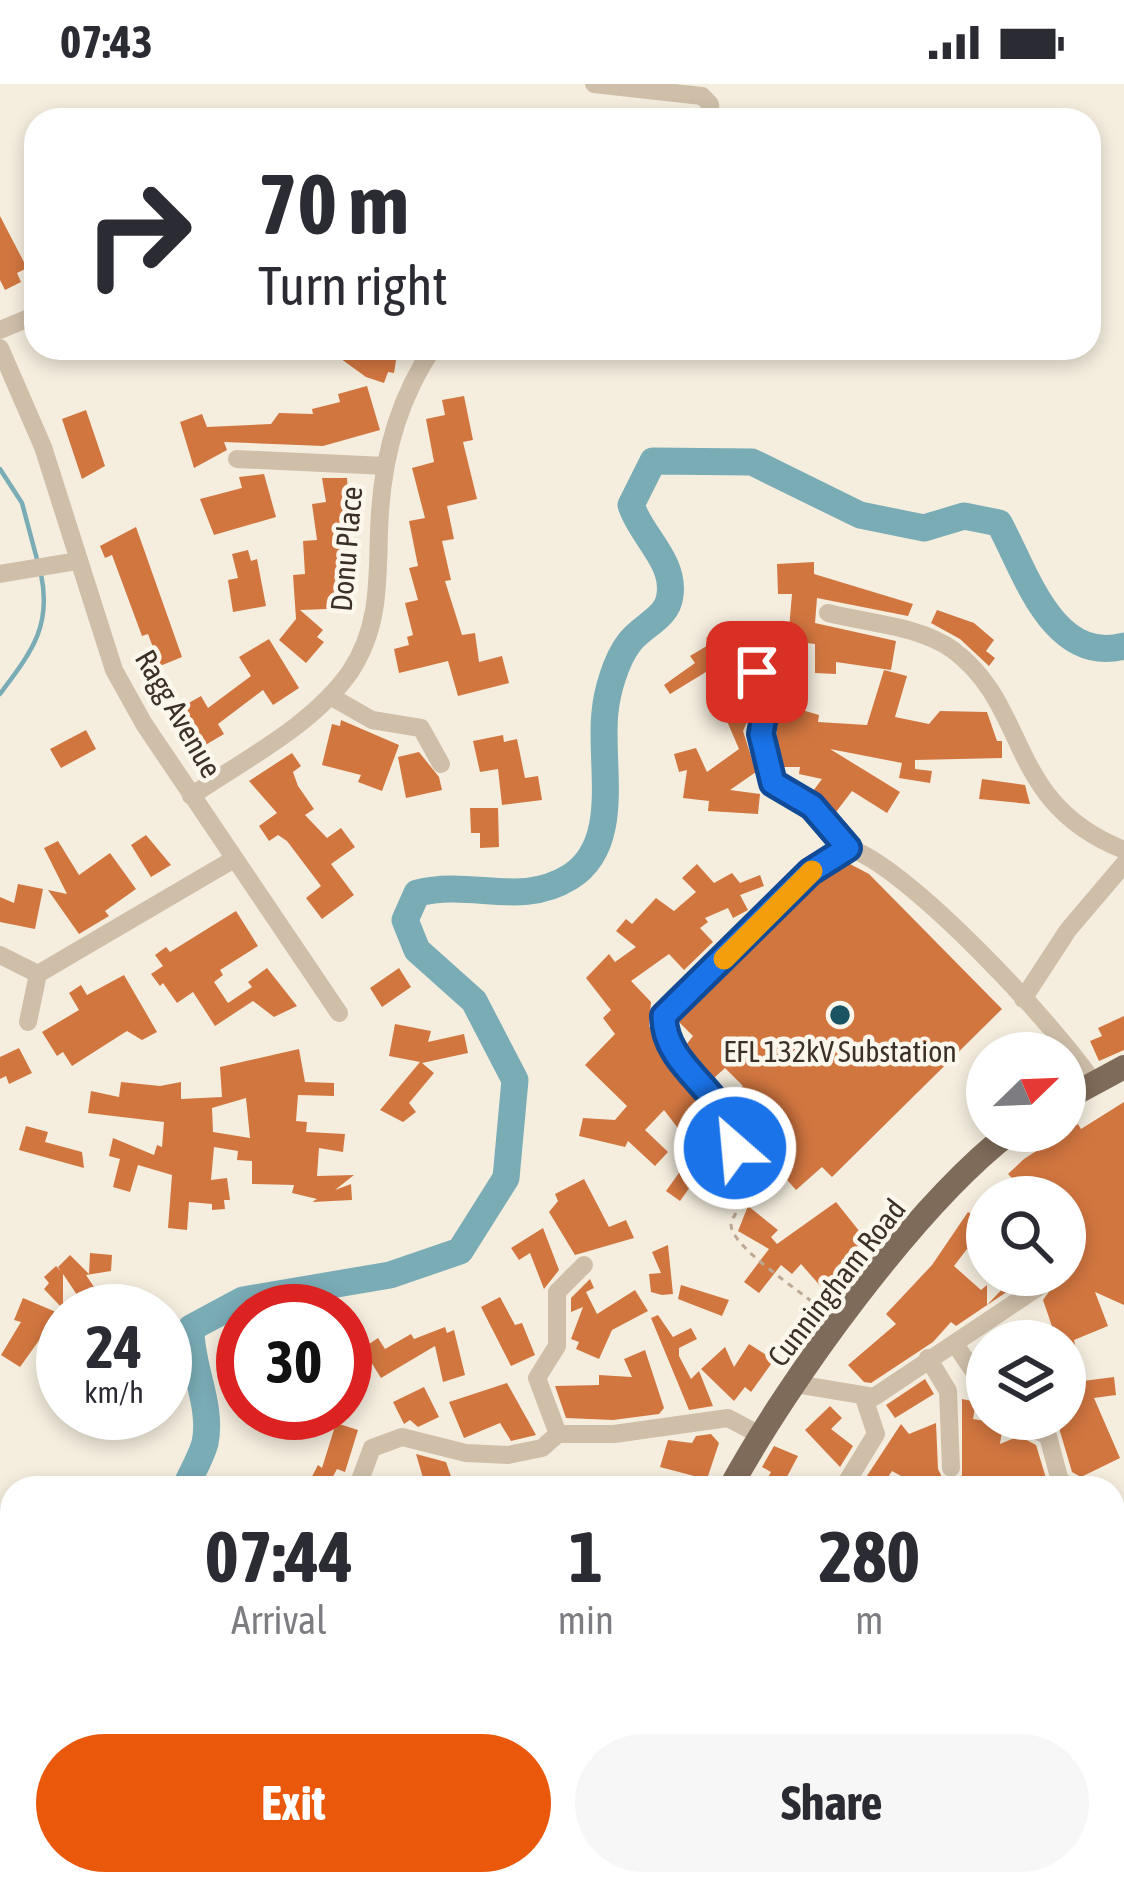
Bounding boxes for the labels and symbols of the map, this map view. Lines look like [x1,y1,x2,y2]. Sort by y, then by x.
street label: Donu Place [324,485,368,613]
pin [706,621,808,723]
street label: Ragg Avenue [129,644,229,783]
marker: EFL 132kV Substation [827,1002,853,1028]
north arrow [966,1032,1086,1152]
place label: EFL 132kV Substation [723,1034,957,1068]
position arrow [672,1085,798,1211]
street label: Cunningham Road [760,1192,912,1373]
speed limit sign: 30 [216,1284,372,1440]

